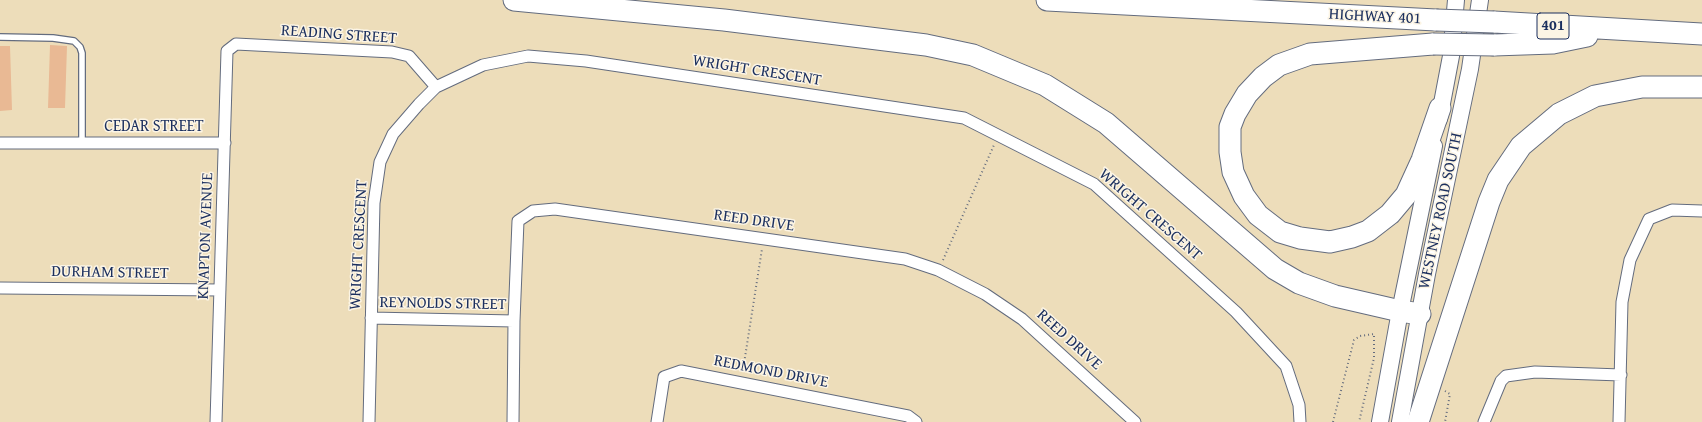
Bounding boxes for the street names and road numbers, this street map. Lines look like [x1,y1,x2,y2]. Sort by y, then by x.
street label: HIGHWAY 401 [1328,5,1422,29]
road number: 401 [1537,13,1569,39]
street label: READING STREET [280,21,398,49]
street label: WRIGHT CRESCENT [691,51,823,91]
street label: CEDAR STREET [104,117,204,137]
street label: WESTNEY ROAD SOUTH [1415,131,1467,291]
street label: WRIGHT CRESCENT [1095,165,1205,265]
street label: KNAPTON AVENUE [194,172,218,300]
street label: WRIGHT CRESCENT [346,179,372,311]
street label: REED DRIVE [713,206,795,236]
street label: DURHAM STREET [51,262,169,284]
street label: REYNOLDS STREET [379,293,507,315]
street label: REED DRIVE [1032,306,1106,374]
street label: REDMOND DRIVE [712,352,830,392]

